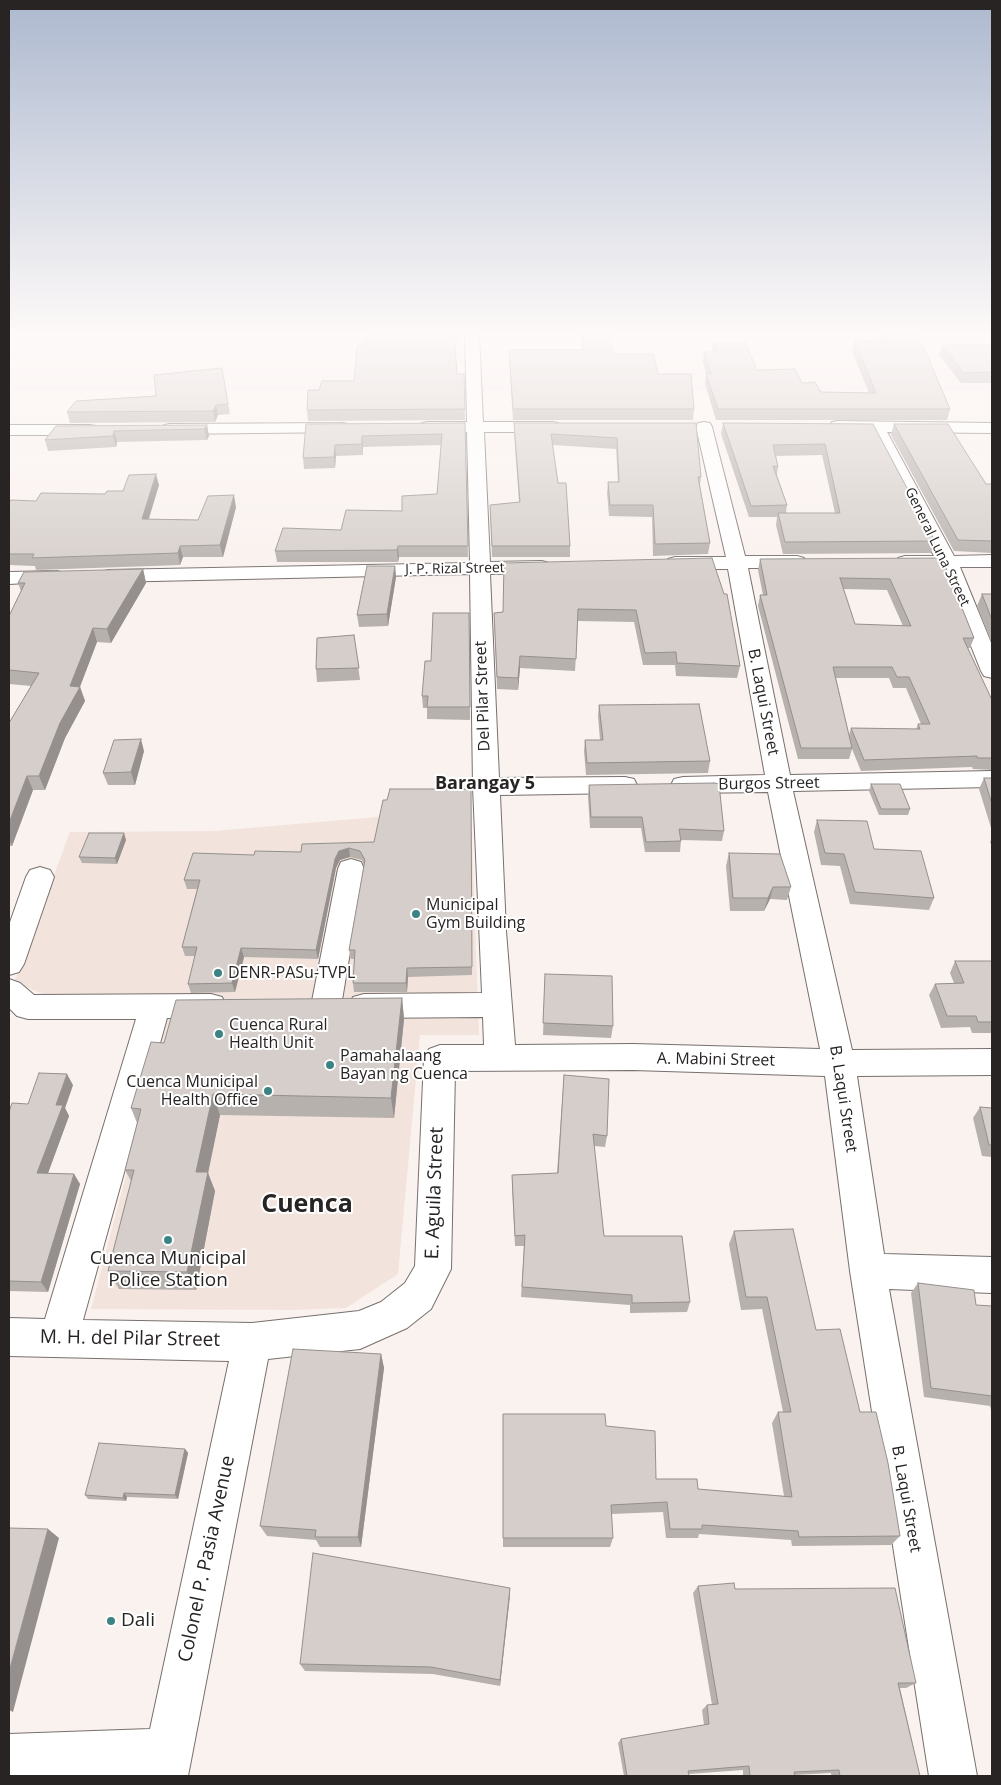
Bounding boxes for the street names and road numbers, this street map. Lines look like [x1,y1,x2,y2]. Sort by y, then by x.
street label: General Luna Street [901,485,973,609]
street label: J. P. Rizal Street [405,560,505,578]
street label: Del Pilar Street [471,640,495,752]
street label: B. Laqui Street [743,647,783,757]
street label: Burgos Street [718,774,820,794]
street label: B. Laqui Street [825,1044,861,1154]
street label: A. Mabini Street [657,1049,775,1071]
street label: E. Aguila Street [421,1126,449,1260]
street label: M. H. del Pilar Street [40,1326,220,1352]
street label: B. Laqui Street [887,1444,925,1554]
street label: Colonel P. Pasia Avenue [174,1454,240,1664]

